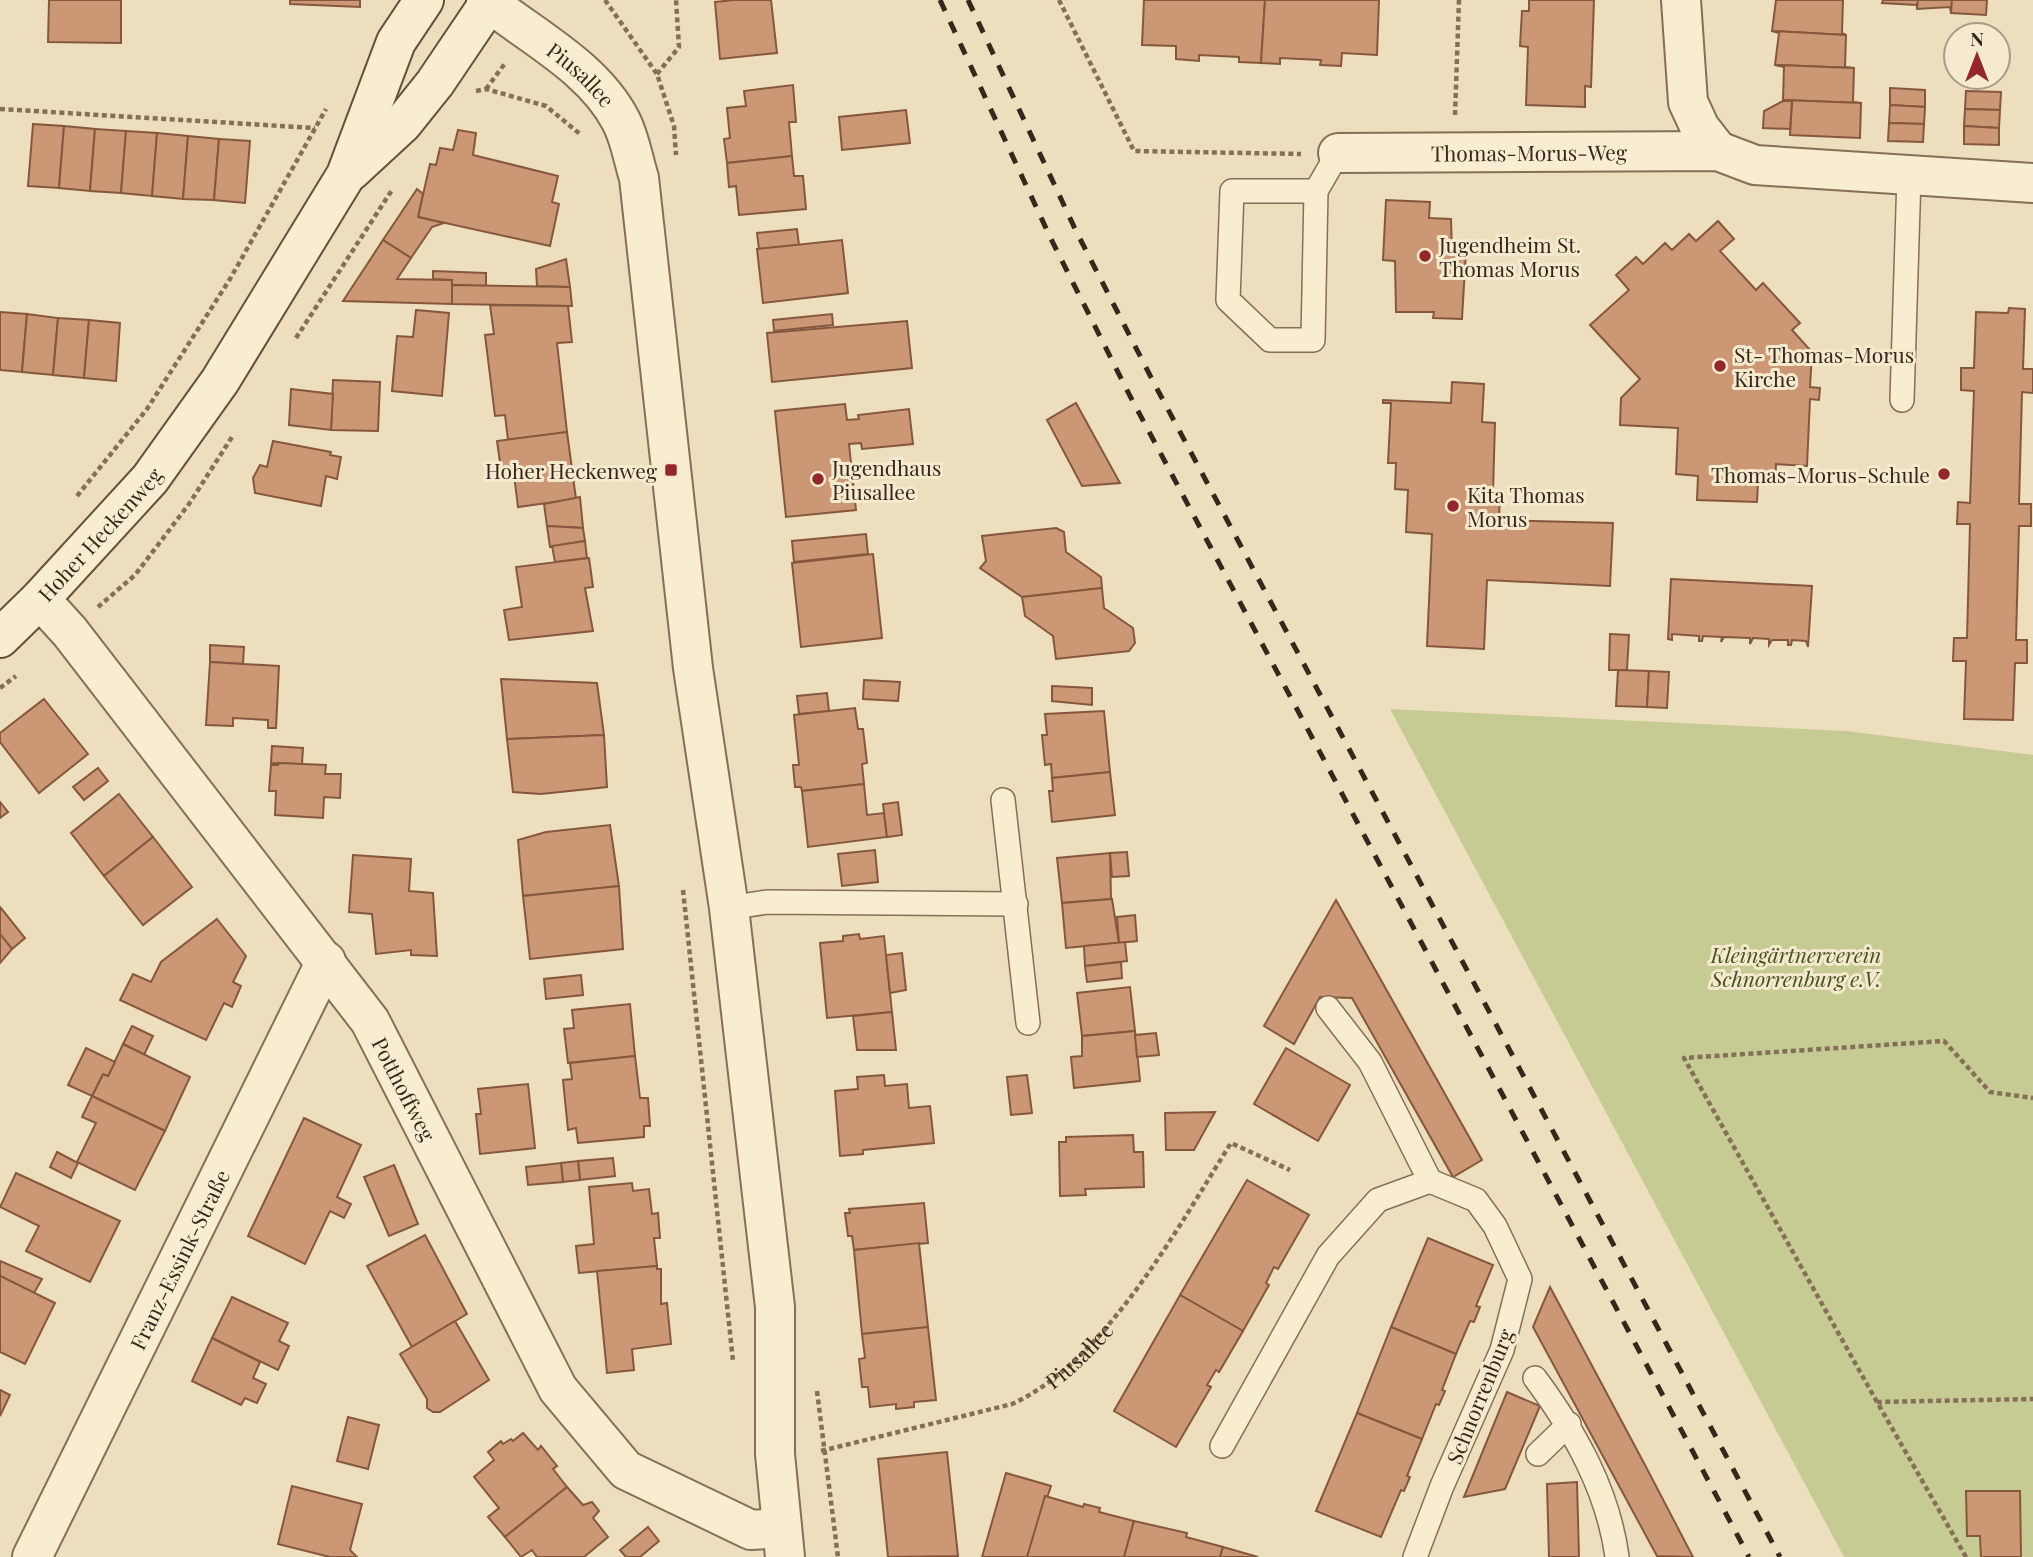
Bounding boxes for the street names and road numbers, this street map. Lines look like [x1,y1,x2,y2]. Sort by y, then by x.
street label: Piusallee [542,35,622,112]
street label: Thomas-Morus-Weg [1431,137,1627,167]
street label: Hoher Heckenweg [31,462,168,607]
street label: Potthoffweg [366,1032,443,1145]
street label: Franz-Essink-Straße [123,1165,235,1354]
street label: Piusallee [1039,1316,1119,1394]
street label: Schnorrenburg [1439,1324,1519,1468]

